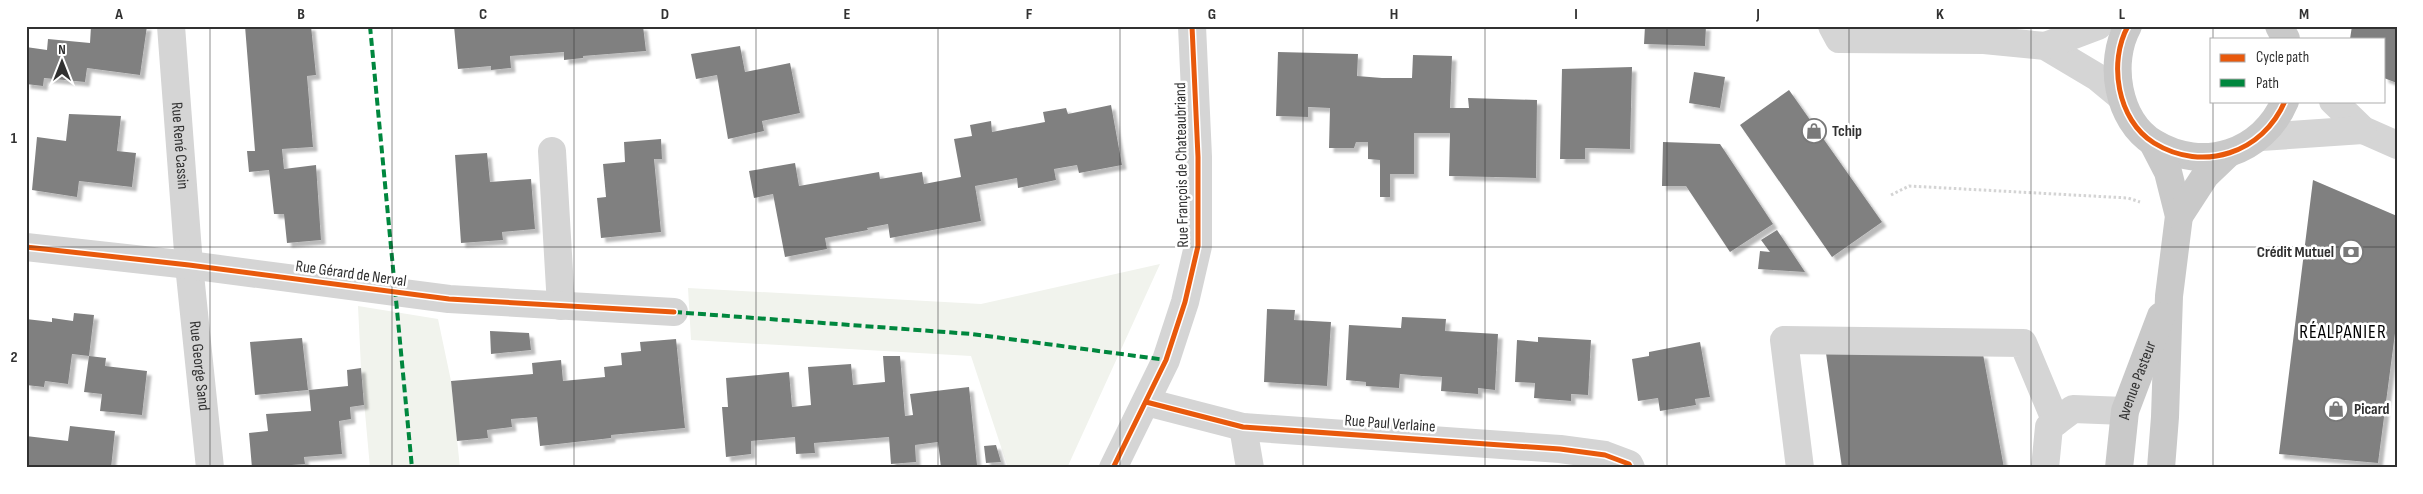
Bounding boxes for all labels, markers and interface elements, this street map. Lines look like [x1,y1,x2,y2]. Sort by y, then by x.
text: A [114,5,123,24]
text: B [297,5,305,24]
text: C [479,5,487,24]
text: D [661,5,669,24]
text: E [844,5,851,24]
text: F [1026,5,1033,24]
text: G [1208,5,1216,24]
text: H [1390,5,1398,24]
text: I [1574,5,1578,24]
text: J [1755,5,1760,24]
text: K [1936,5,1944,24]
text: L [2119,5,2126,24]
text: M [2299,5,2309,24]
north arrow [38,38,88,88]
legend [2210,38,2386,102]
text: N [58,41,66,58]
text: Cycle path [2256,48,2309,67]
text: Path [2256,74,2279,93]
street label: Rue François de Chateaubriand [1171,82,1193,248]
street label: Rue René Cassin [167,101,193,190]
shop icon: Tchip [1801,118,1827,144]
place label: Tchip [1832,122,1862,141]
text: 1 [11,129,18,148]
bank icon: Crédit Mutuel [2338,239,2364,265]
place label: Crédit Mutuel [2257,243,2334,262]
street label: Rue Gérard de Nerval [294,257,408,291]
street label: Rue George Sand [185,320,214,412]
district label: RÉALPANIER [2299,321,2387,344]
street label: Avenue Pasteur [2115,338,2160,422]
text: 2 [10,348,18,367]
shop icon: Picard [2323,396,2349,422]
place label: Picard [2354,400,2389,419]
street label: Rue Paul Verlaine [1344,411,1436,437]

